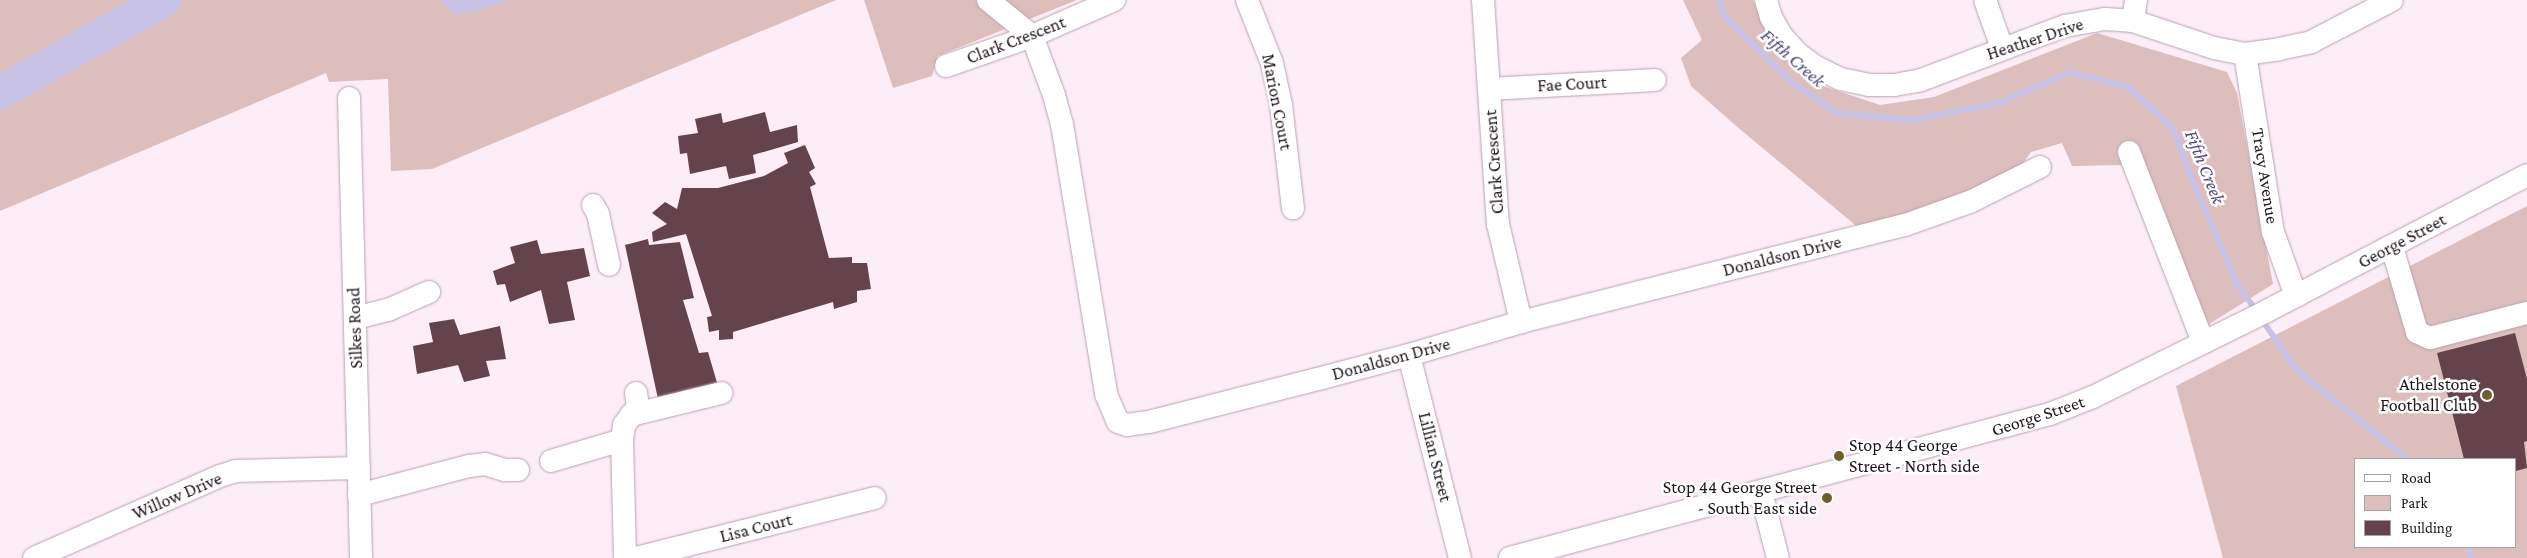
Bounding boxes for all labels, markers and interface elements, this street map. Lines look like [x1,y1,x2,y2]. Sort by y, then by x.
street label: Clark Crescent [963,11,1069,69]
street label: Heather Drive [1984,13,2086,65]
water label: Fifth Creek [1756,24,1830,92]
street label: Marion Court [1257,52,1297,152]
street label: Fae Court [1537,71,1607,97]
street label: Clark Crescent [1480,109,1508,215]
water label: Fifth Creek [2180,127,2230,207]
street label: Tracy Avenue [2247,127,2283,225]
street label: George Street [2354,209,2450,273]
street label: Donaldson Drive [1721,231,1843,281]
street label: Silkes Road [343,287,367,369]
street label: Donaldson Drive [1330,333,1452,385]
place label: Athelstone Football Club [2380,374,2477,416]
marker: Athelstone Football Club [2481,389,2493,401]
street label: George Street [1989,391,2087,441]
street label: Lillian Street [1413,410,1457,504]
place label: Stop 44 George Street - North side [1849,435,1980,478]
marker: Stop 44 George Street - North side [1833,450,1845,462]
legend [2354,458,2517,548]
street label: Willow Drive [129,467,225,525]
text: Road [2401,470,2431,486]
place label: Stop 44 George Street - South East side [1663,477,1817,520]
marker: Stop 44 George Street - South East side [1821,492,1833,504]
text: Park [2401,495,2428,511]
street label: Lisa Court [718,509,794,547]
text: Building [2401,520,2452,536]

